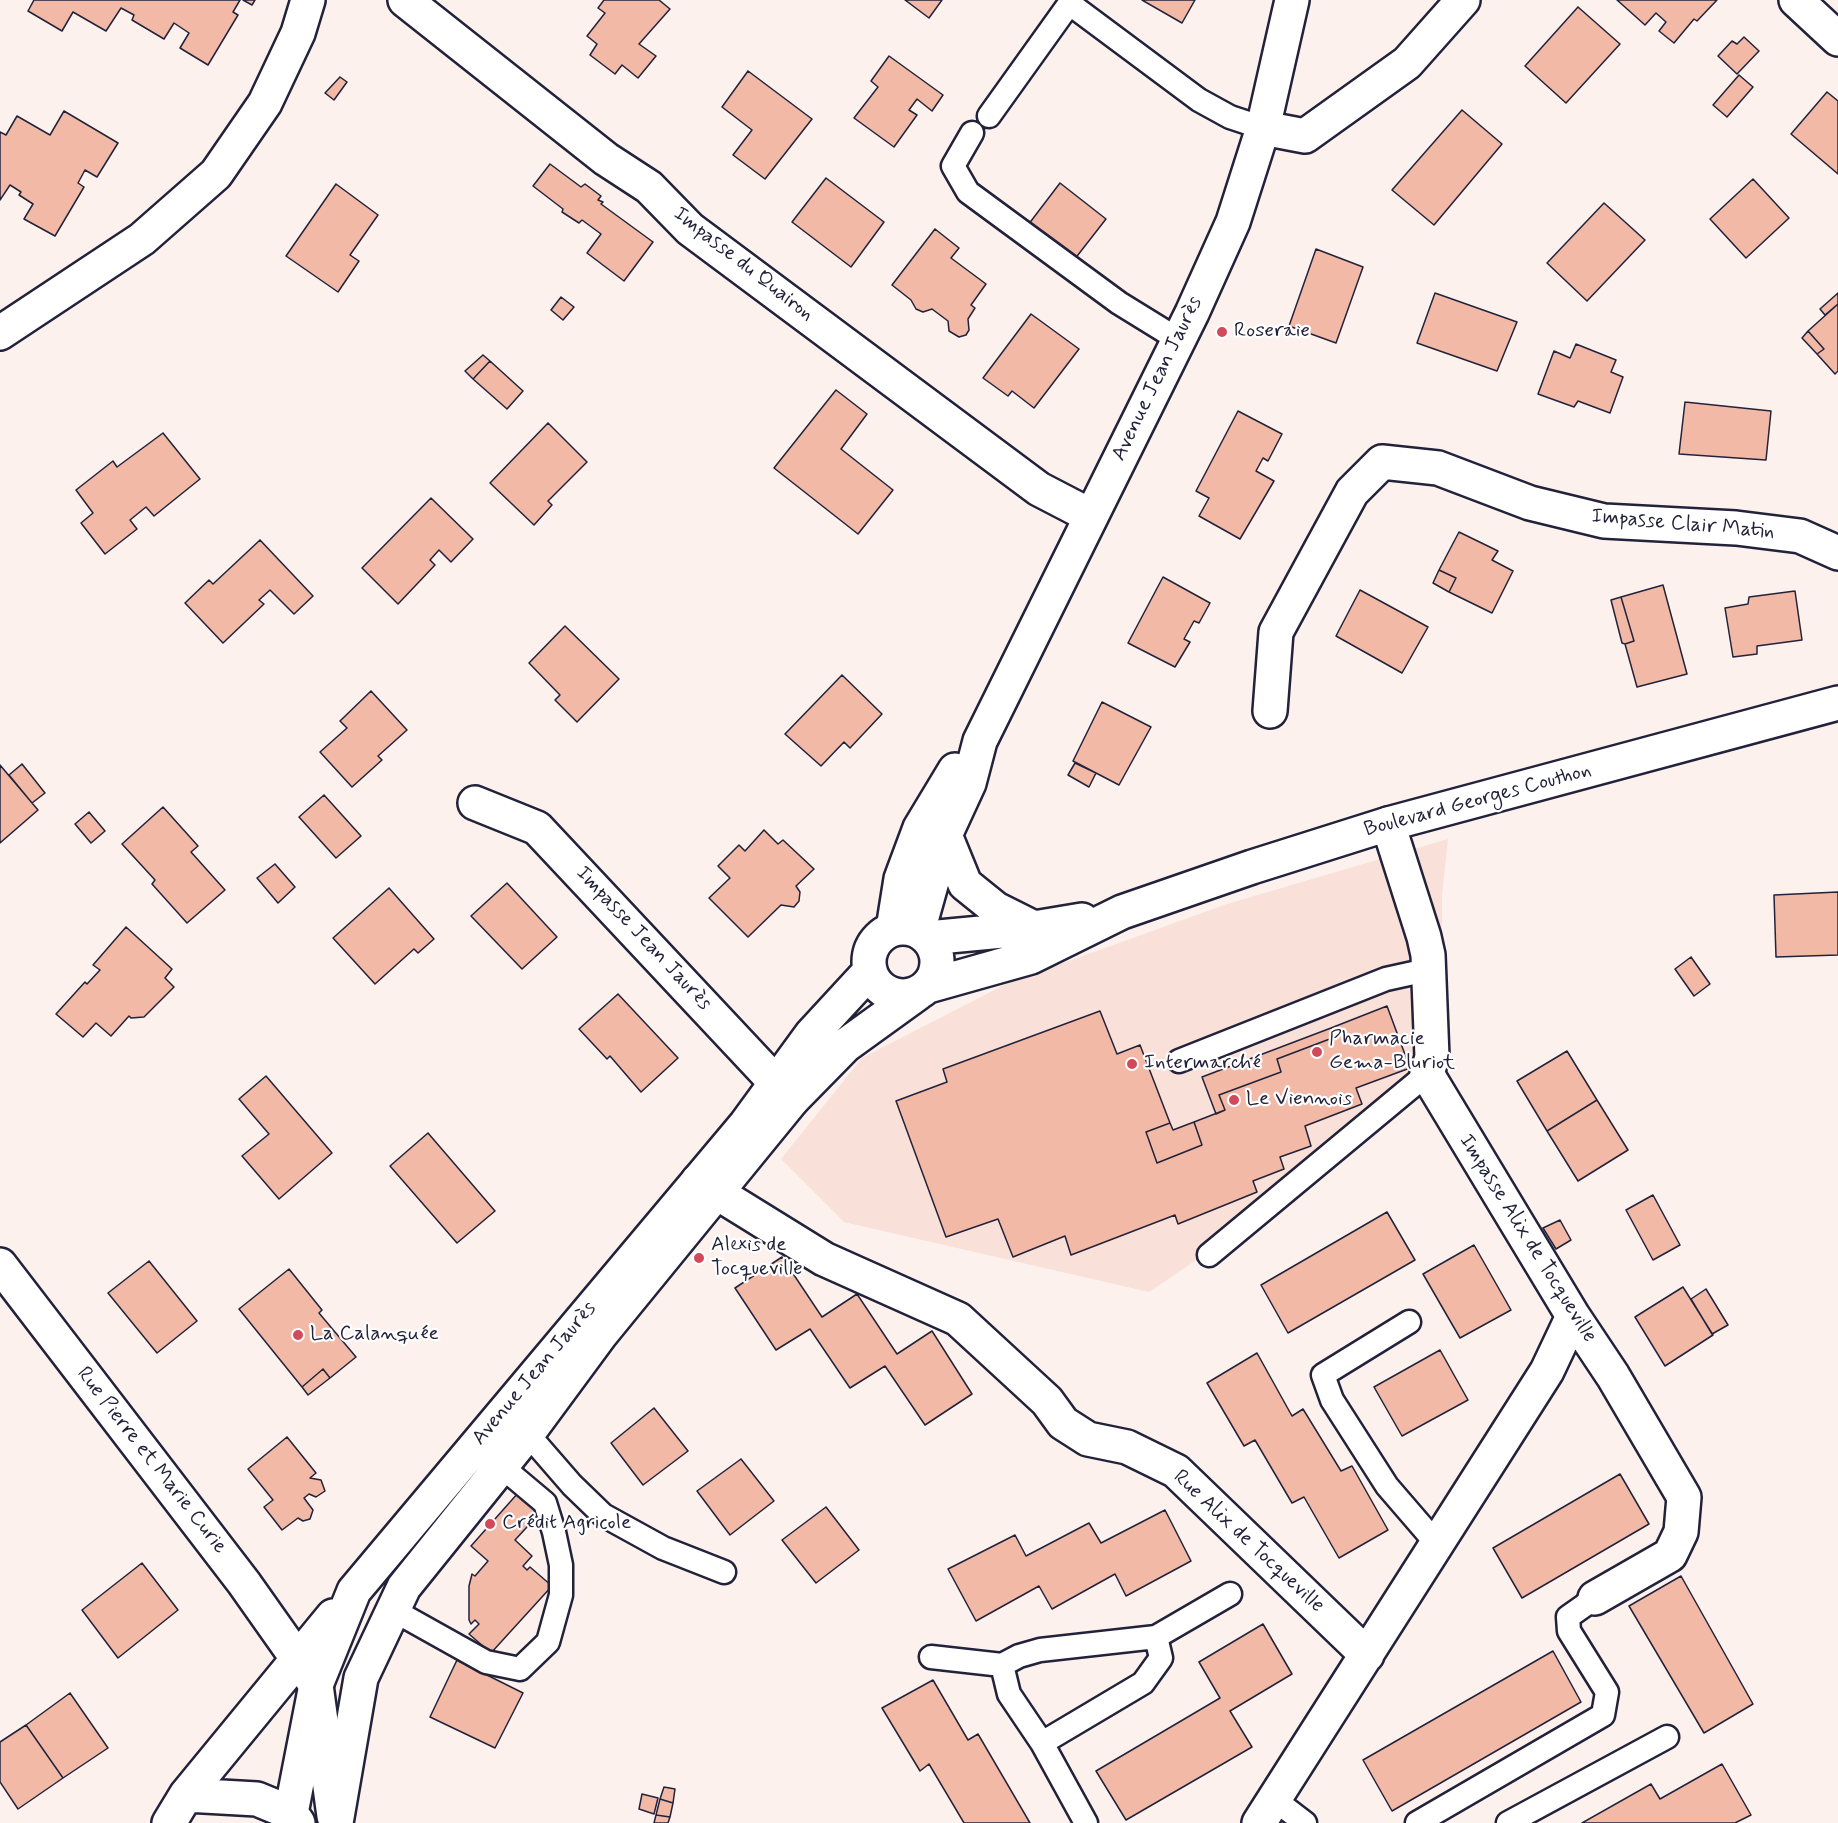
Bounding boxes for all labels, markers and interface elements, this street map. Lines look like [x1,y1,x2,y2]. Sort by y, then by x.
street label: Impasse du Quairon [668,202,818,328]
street label: Avenue Jean Jaurès [1107,293,1209,465]
place label: Roseraie [1234,319,1310,345]
marker: Roseraie [1215,325,1229,339]
street label: Impasse Clair Matin [1590,504,1776,546]
street label: Boulevard Georges Couthon [1362,759,1594,843]
street label: Impasse Jean Jaurès [570,862,716,1016]
place label: Pharmacie Gema-Bluriot [1329,1027,1455,1077]
marker: Pharmacie Gema-Bluriot [1310,1045,1324,1059]
place label: Intermarché [1144,1051,1261,1077]
marker: Intermarché [1125,1057,1139,1071]
place label: Le Viennois [1246,1087,1352,1113]
marker: Le Viennois [1227,1093,1241,1107]
street label: Impasse Alix de Tocqueville [1453,1130,1601,1348]
place label: Alexis de Tocqueville [711,1233,803,1283]
marker: Alexis de Tocqueville [692,1251,706,1265]
street label: Avenue Jean Jaurès [468,1297,602,1451]
place label: La Calanquée [310,1322,439,1348]
marker: La Calanquée [291,1328,305,1342]
street label: Rue Pierre et Marie Curie [70,1363,232,1559]
street label: Rue Alix de Tocqueville [1167,1465,1329,1619]
place label: Crédit Agricole [502,1511,631,1537]
marker: Crédit Agricole [483,1517,497,1531]

